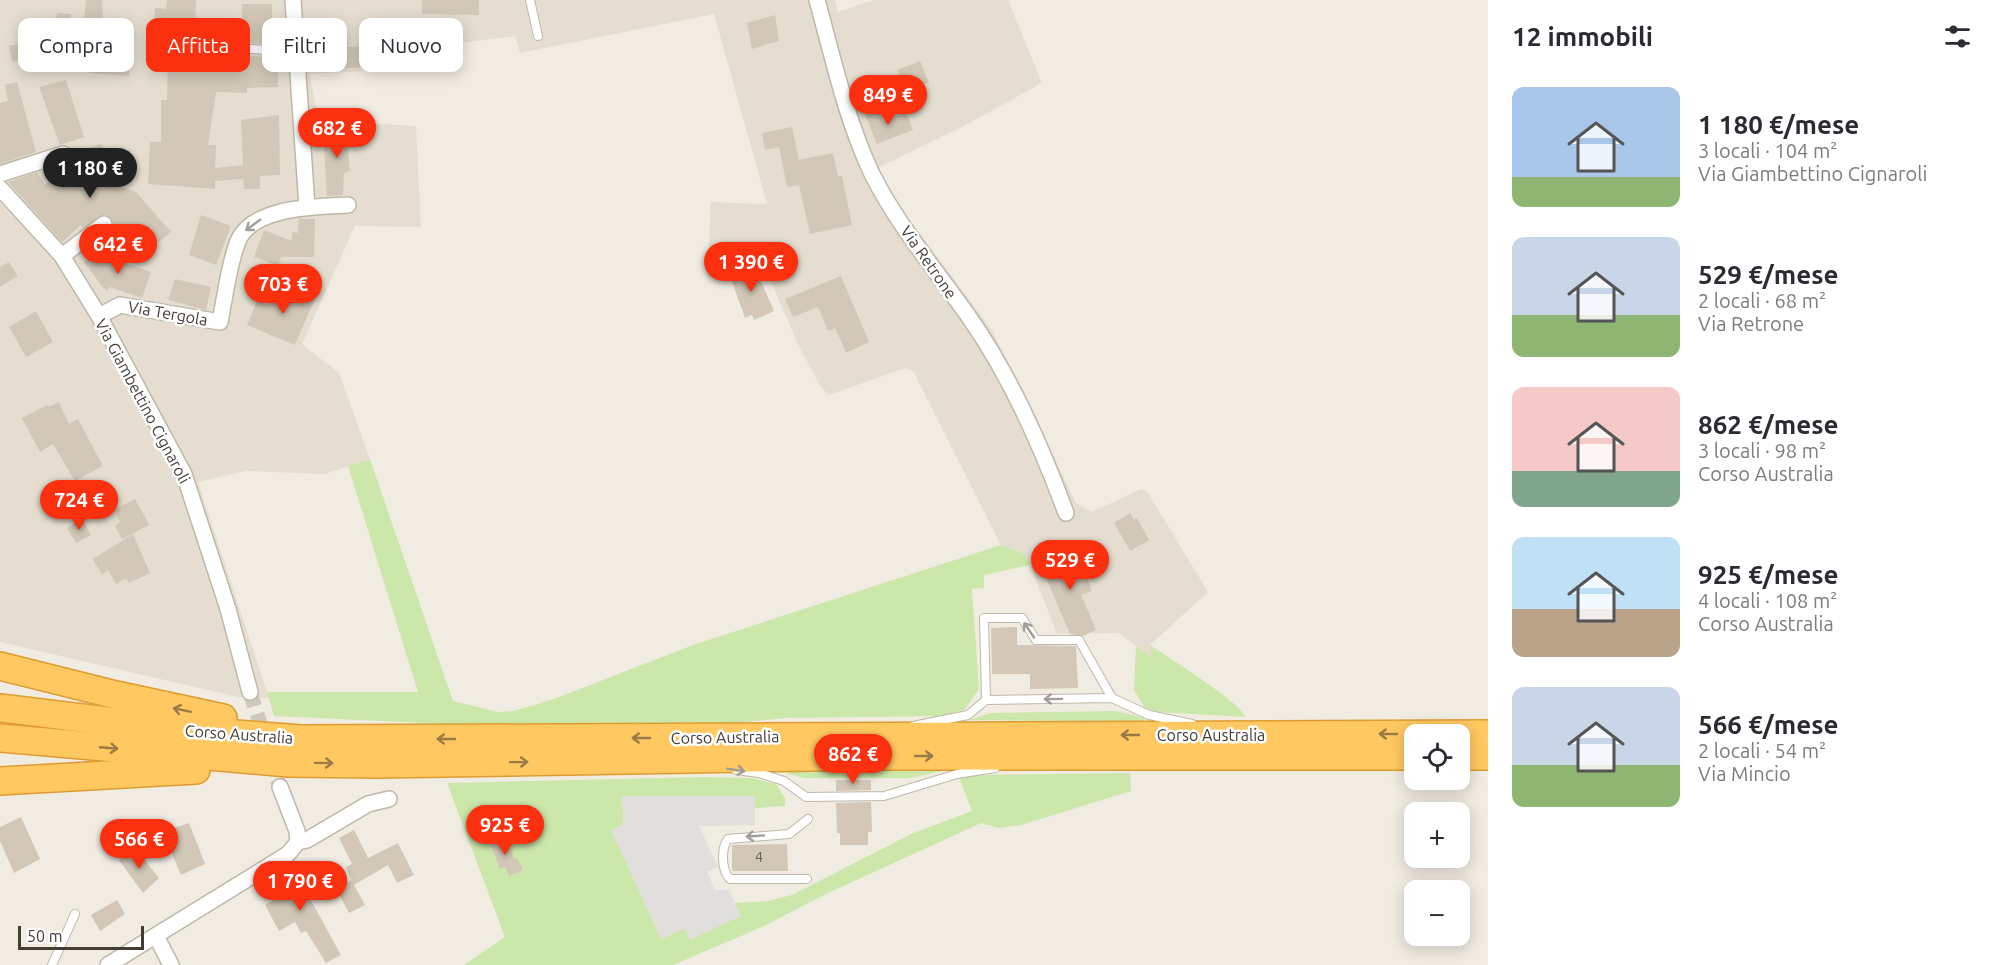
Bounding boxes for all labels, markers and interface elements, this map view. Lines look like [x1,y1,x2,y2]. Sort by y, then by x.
chip: Compra [18,18,134,72]
chip: Affitta [146,18,250,72]
chip: Filtri [262,18,347,72]
chip: Nuovo [359,18,463,72]
icon: filters [1941,20,1974,53]
text: 12 immobili [1512,22,1653,51]
pin: 849 € [846,75,930,126]
text: 849 € [863,83,913,106]
pin: 682 € [295,108,379,159]
text: 1 180 €/mese [1698,110,1859,139]
icon: home [1560,111,1632,183]
text: 682 € [312,116,362,139]
text: 3 locali · 104 m² [1698,139,1837,162]
pin: 1 180 € [35,148,145,199]
text: 1 180 € [57,156,123,179]
text: Via Giambettino Cignaroli [1698,162,1927,185]
one-way arrow [245,219,261,232]
street label: Via Retrone [897,222,961,302]
pin: 642 € [76,224,160,275]
text: 642 € [93,232,143,255]
pin: 1 390 € [696,242,806,293]
text: 1 390 € [718,250,784,273]
text: 529 €/mese [1698,260,1838,289]
icon: home [1560,261,1632,333]
pin: 703 € [241,264,325,315]
text: 703 € [258,272,308,295]
text: 2 locali · 68 m² [1698,289,1826,312]
street label: Via Tergola [127,297,209,329]
text: Via Retrone [1698,312,1804,335]
street label: Via Giambettino Cignaroli [92,316,194,486]
text: 862 €/mese [1698,410,1838,439]
icon: home [1560,411,1632,483]
text: 3 locali · 98 m² [1698,439,1826,462]
text: Corso Australia [1698,462,1834,485]
pin: 724 € [37,480,121,531]
text: 724 € [54,488,104,511]
pin: 529 € [1028,540,1112,591]
text: 529 € [1045,548,1095,571]
text: 925 €/mese [1698,560,1838,589]
icon: home [1560,561,1632,633]
text: 4 locali · 108 m² [1698,589,1837,612]
text: Corso Australia [1698,612,1834,635]
one-way arrow [1023,622,1035,638]
one-way arrow [1043,693,1063,705]
one-way arrow [172,704,192,715]
text: 566 €/mese [1698,710,1838,739]
icon: home [1560,711,1632,783]
street label: Corso Australia [184,721,294,747]
map controls [1404,724,1470,946]
button: locate [1404,724,1470,790]
street label: Corso Australia [1157,726,1265,744]
street label: Corso Australia [671,727,779,747]
one-way arrow [1378,728,1398,740]
one-way arrow [1120,729,1140,741]
one-way arrow [631,732,651,744]
one-way arrow [436,733,456,745]
pin: 862 € [811,734,895,785]
text: 2 locali · 54 m² [1698,739,1826,762]
text: 862 € [828,742,878,765]
one-way arrow [98,743,118,754]
one-way arrow [914,750,934,762]
one-way arrow [509,756,529,768]
one-way arrow [314,757,334,769]
text: Via Mincio [1698,762,1791,785]
one-way arrow [726,765,745,776]
button: + [1404,802,1470,868]
pin: 925 € [463,805,547,856]
text: 925 € [480,813,530,836]
pin: 566 € [97,819,181,870]
text: 566 € [114,827,164,850]
one-way arrow [745,831,765,842]
house number: 4 [755,849,763,865]
pin: 1 790 € [245,861,355,912]
text: 1 790 € [267,869,333,892]
button: − [1404,880,1470,946]
scale bar [18,923,144,950]
text: 50 m [27,927,63,945]

